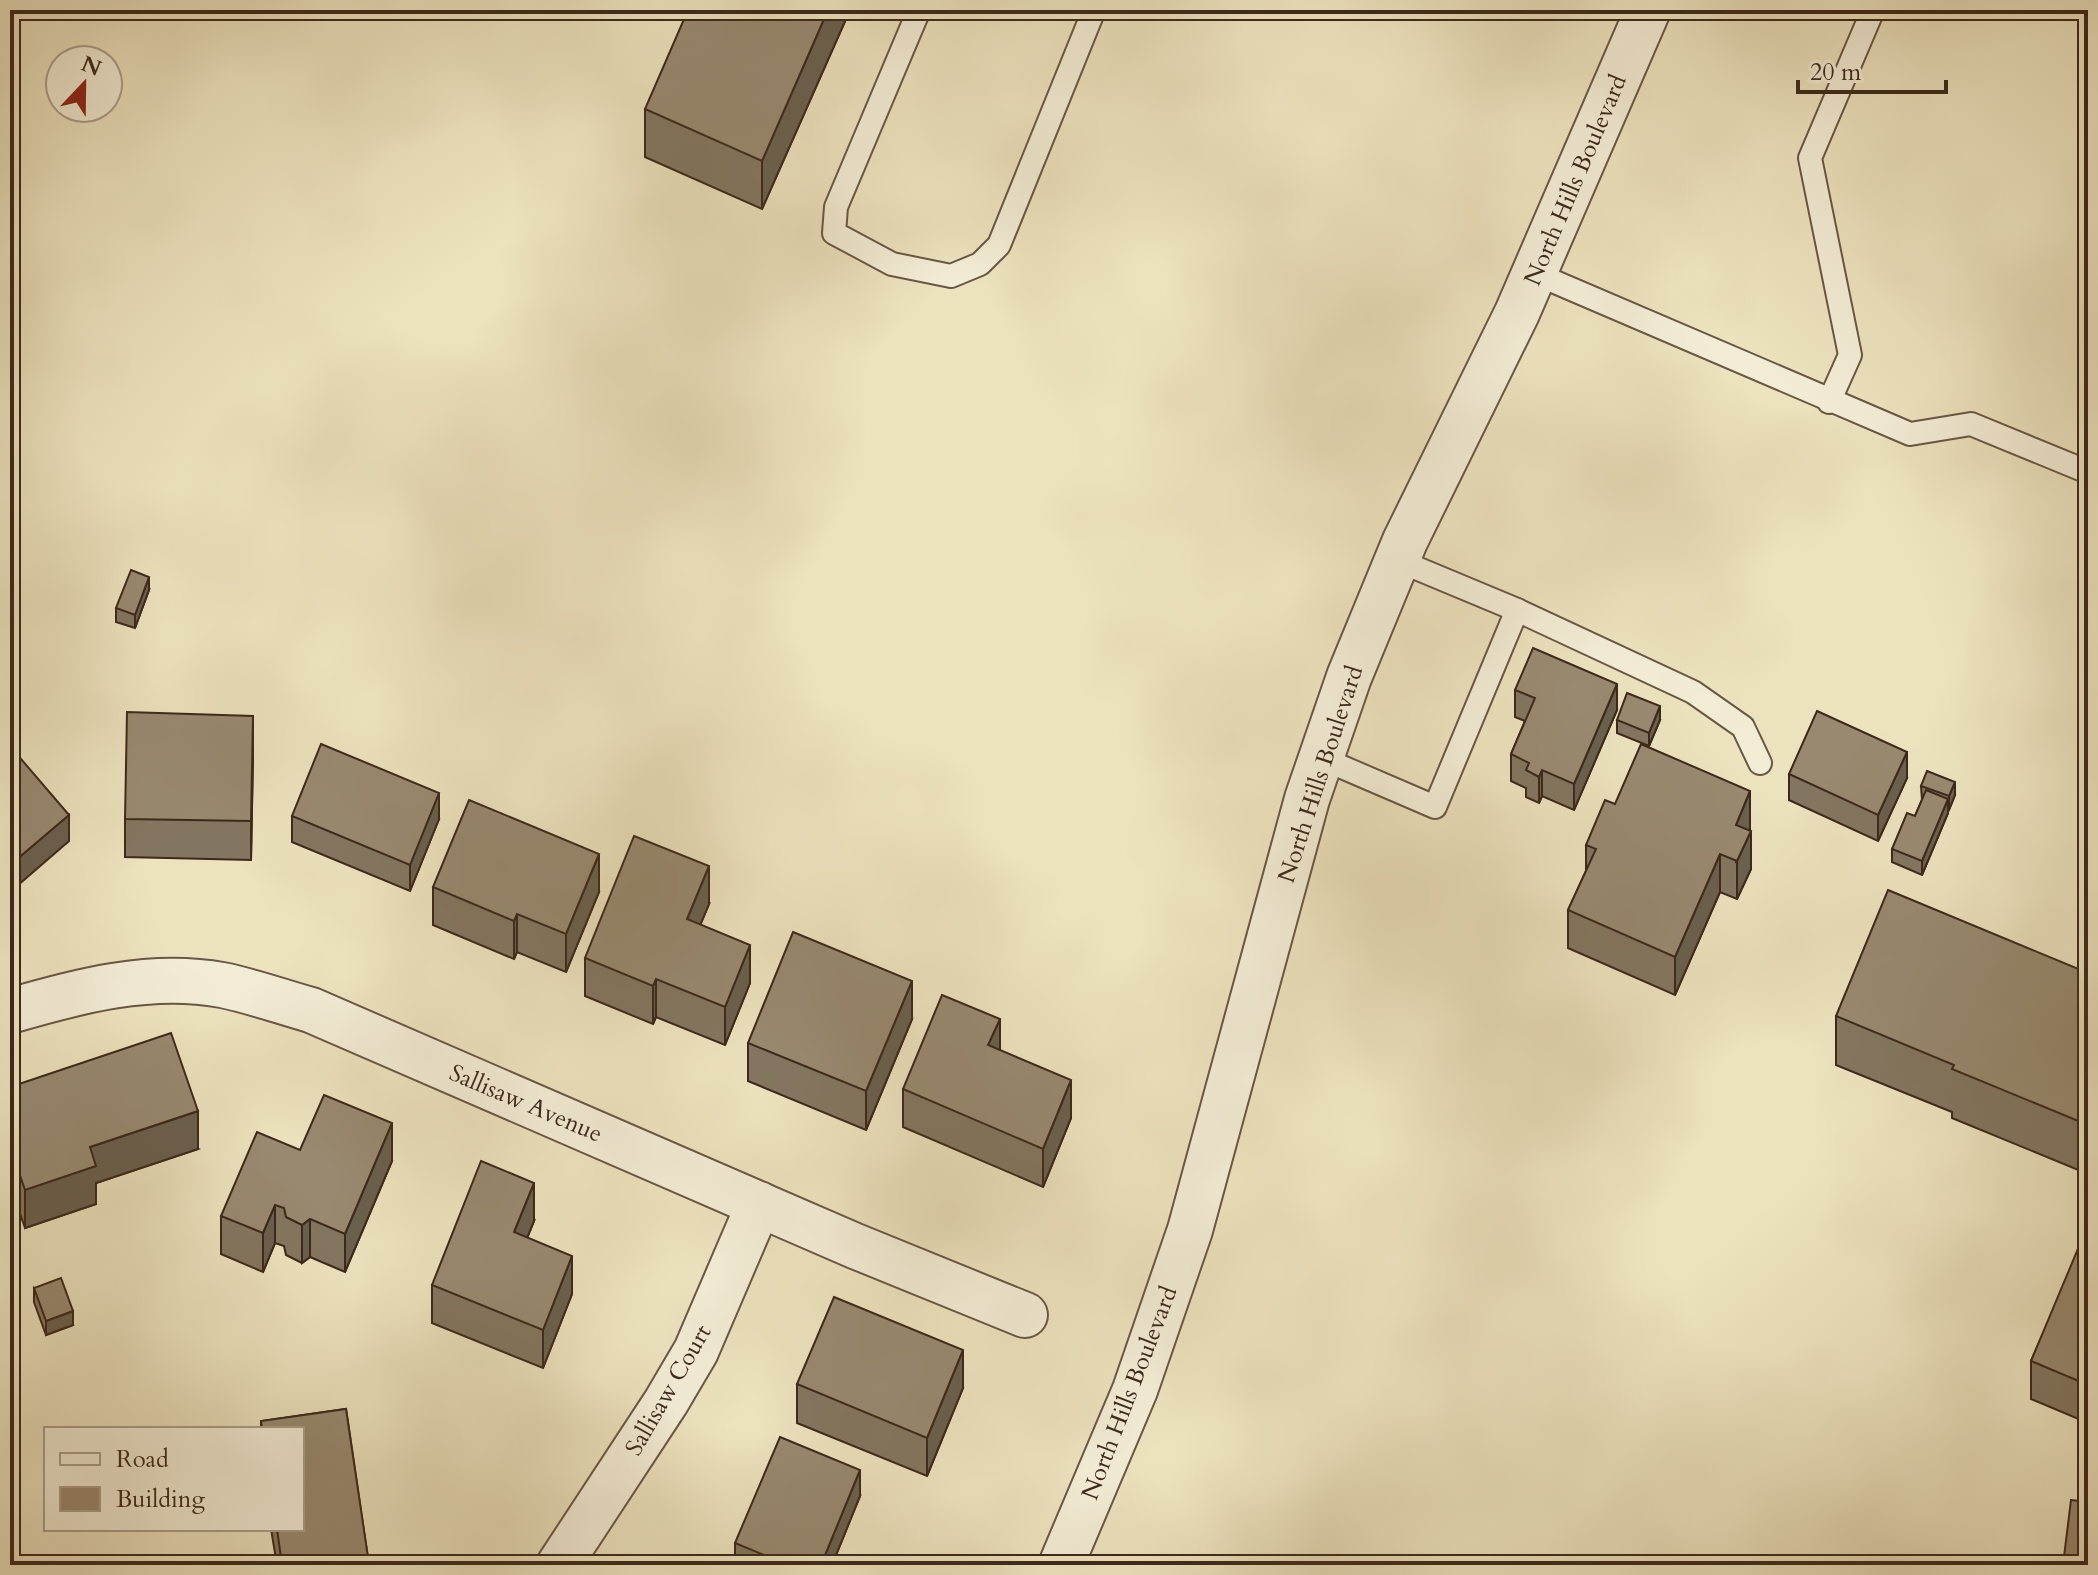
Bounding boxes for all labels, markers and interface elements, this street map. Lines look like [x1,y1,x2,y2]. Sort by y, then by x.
north arrow [44,44,124,124]
scale bar [1798,44,1946,94]
text: N [77,49,106,84]
text: 20 m [1810,56,1862,89]
street label: North Hills Boulevard [1516,69,1635,291]
street label: North Hills Boulevard [1270,661,1371,887]
street label: Sallisaw Avenue [444,1056,607,1151]
street label: North Hills Boulevard [1073,1281,1186,1505]
street label: Sallisaw Court [618,1318,719,1462]
legend [44,1427,304,1531]
text: Road [116,1443,169,1476]
text: Building [116,1483,206,1516]

